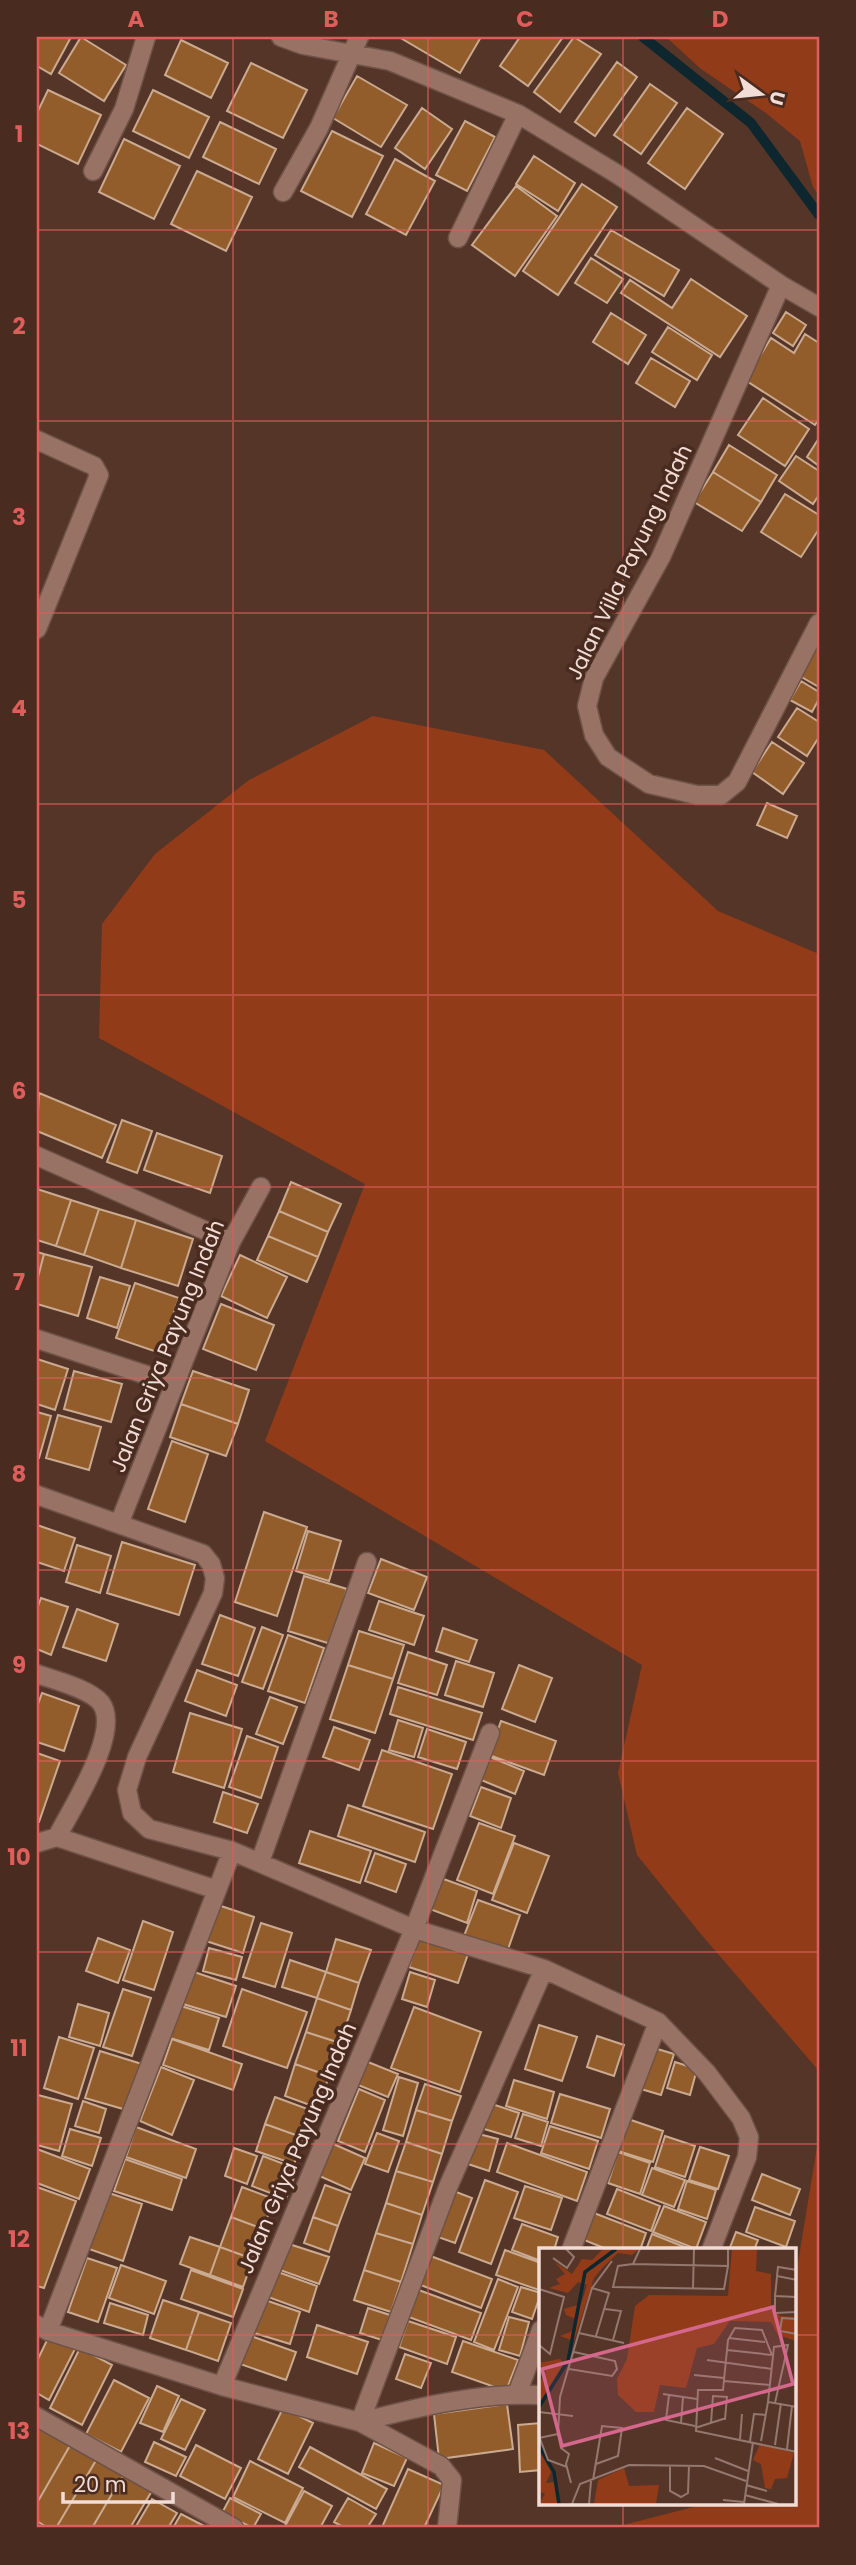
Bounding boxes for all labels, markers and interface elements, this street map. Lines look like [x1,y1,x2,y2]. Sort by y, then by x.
text: A [128,3,145,35]
text: B [323,3,339,35]
text: C [516,3,534,35]
text: D [712,3,728,35]
north arrow [726,60,796,130]
text: U [762,88,792,108]
text: 1 [15,118,23,150]
text: 2 [12,310,26,342]
street label: Jalan Villa Payung Indah [559,439,699,685]
text: 3 [12,501,26,533]
text: 4 [11,692,27,724]
text: 5 [12,884,26,916]
text: 6 [12,1075,26,1107]
street label: Jalan Griya Payung Indah [103,1215,231,1477]
text: 7 [13,1266,25,1298]
text: 8 [12,1458,26,1490]
text: 9 [12,1649,26,1681]
text: 10 [7,1841,31,1873]
street label: Jalan Griya Payung Indah [231,2018,363,2278]
text: 11 [10,2032,28,2064]
text: 12 [8,2223,30,2255]
inset map [539,2248,796,2506]
text: 13 [8,2415,30,2447]
scale bar [63,2460,173,2504]
text: 20 m [74,2470,127,2499]

